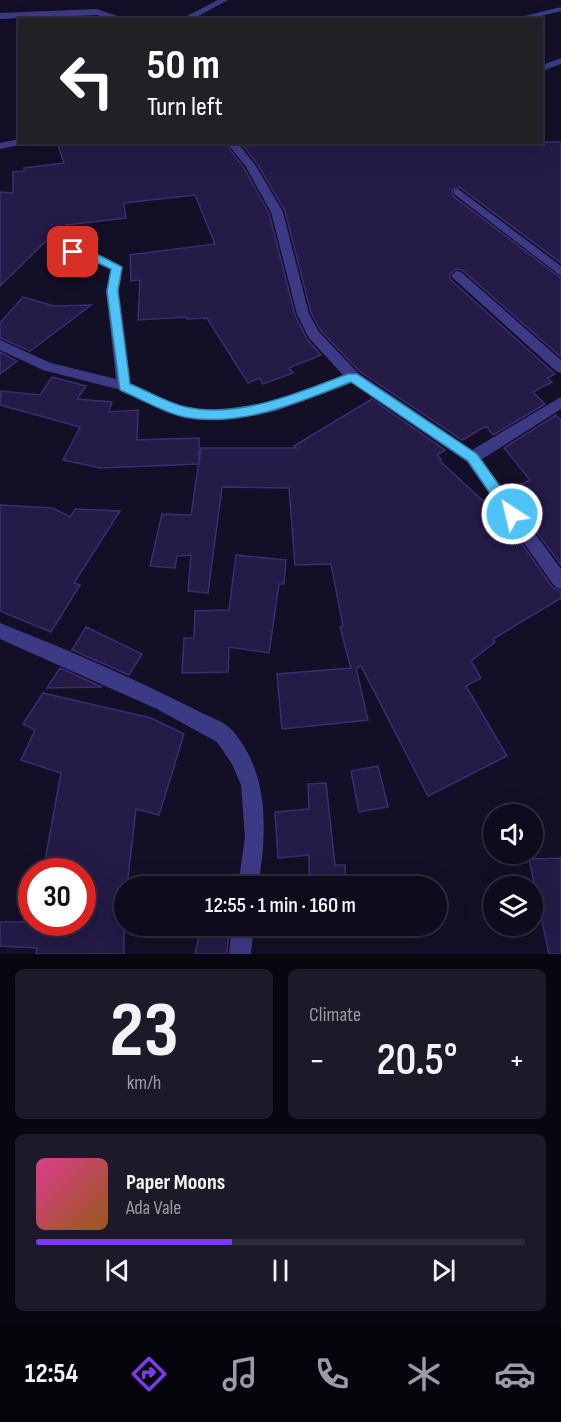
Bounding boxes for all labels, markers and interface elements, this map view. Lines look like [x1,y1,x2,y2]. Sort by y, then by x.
text: 50 m [147,40,220,91]
icon: left [48,42,126,120]
text: Turn left [147,91,223,123]
pin [47,226,98,277]
icon: arrive [56,235,89,268]
position arrow [480,482,544,546]
map controls [483,804,543,936]
button: sound [483,804,543,864]
speed limit sign: 30 [18,858,96,936]
button: layers [483,876,543,936]
text: 12:55 · 1 min · 160 m [205,892,356,919]
text: 23 [109,985,179,1078]
text: Climate [309,1003,361,1027]
text: 20.5° [376,1033,458,1088]
text: − [309,1041,325,1081]
text: + [509,1041,525,1081]
text: km/h [127,1071,161,1095]
text: Paper Moons [126,1169,225,1196]
text: Ada Vale [126,1196,181,1220]
icon: previous [101,1254,134,1287]
icon: pause [264,1254,297,1287]
icon: next [427,1254,460,1287]
icon: directions [128,1353,170,1395]
icon: music [219,1353,261,1395]
icon: phone [311,1353,353,1395]
icon: climate [403,1353,445,1395]
icon: car [494,1353,536,1395]
text: 12:54 [25,1358,78,1390]

